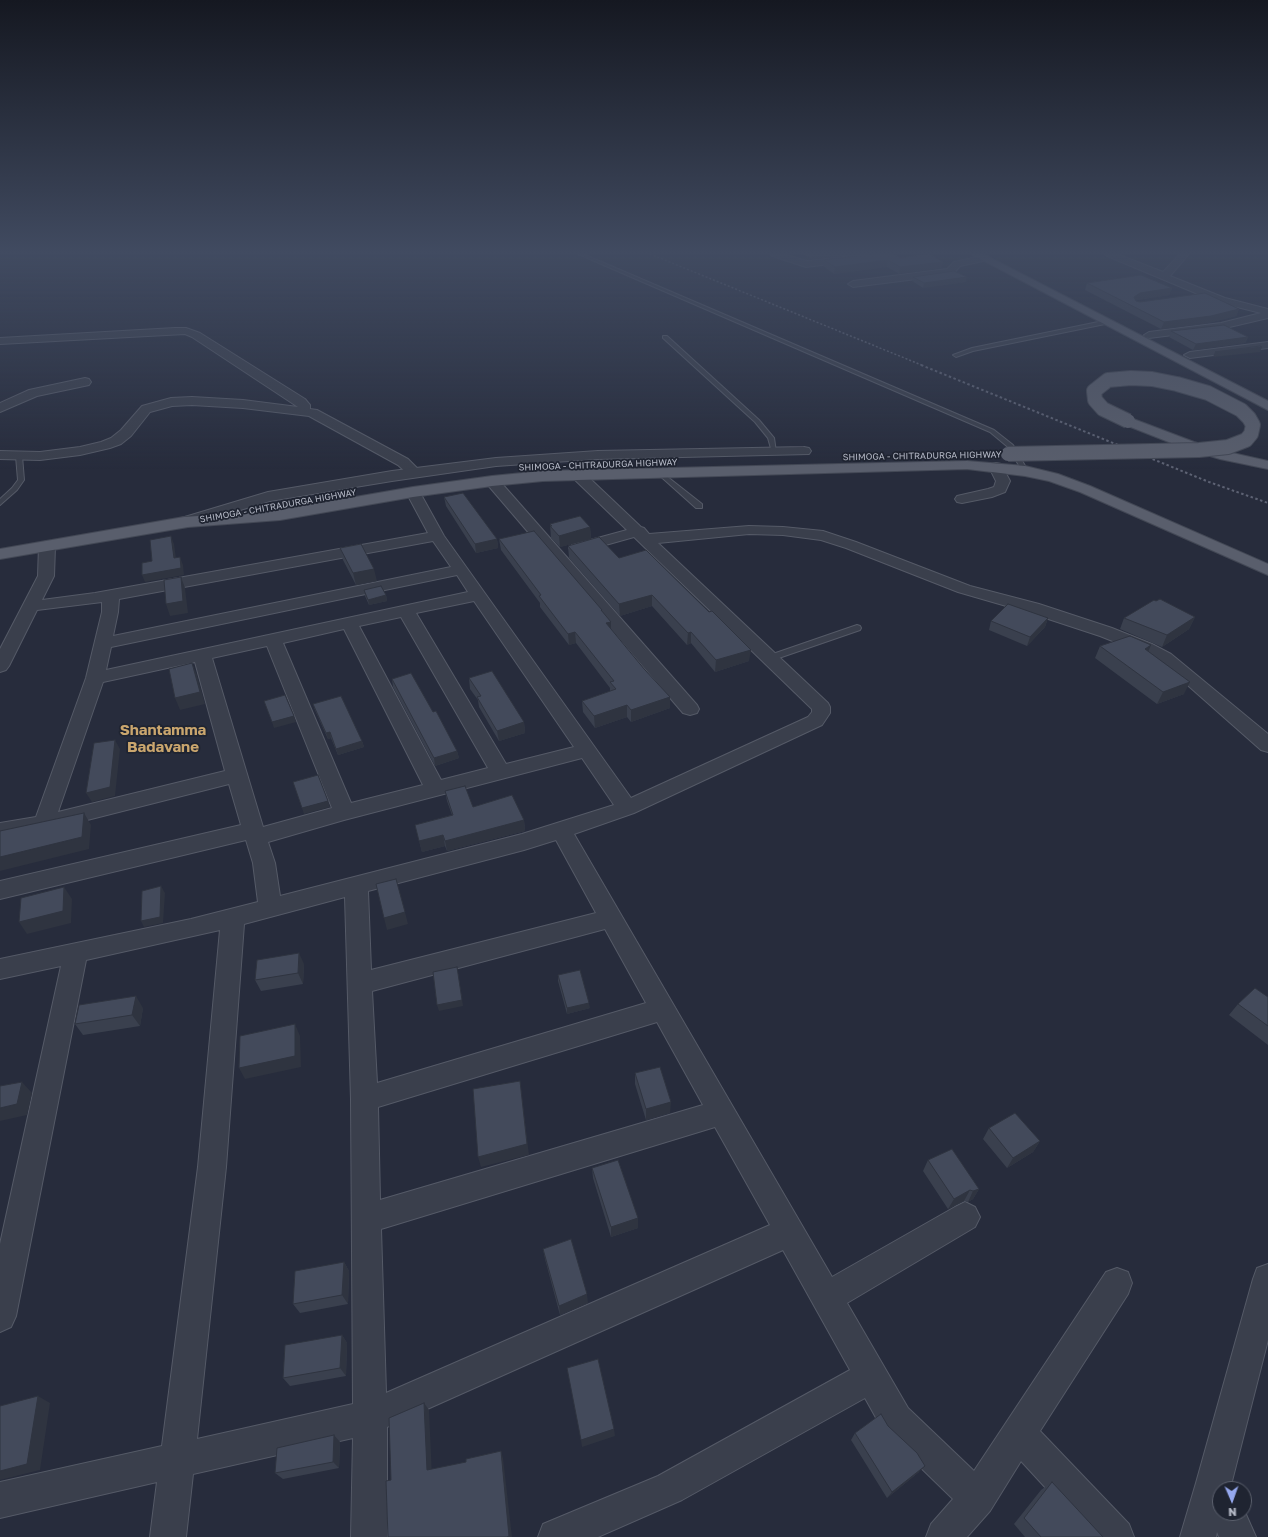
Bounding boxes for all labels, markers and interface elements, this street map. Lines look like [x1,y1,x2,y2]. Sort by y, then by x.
street label: SHIMOGA - CHITRADURGA HIGHWAY [843,449,1001,463]
street label: SHIMOGA - CHITRADURGA HIGHWAY [518,457,678,473]
street label: SHIMOGA - CHITRADURGA HIGHWAY [199,487,357,525]
district label: Shantamma Badavane [120,721,206,756]
north arrow [1212,1481,1252,1521]
text: N [1228,1506,1237,1519]

